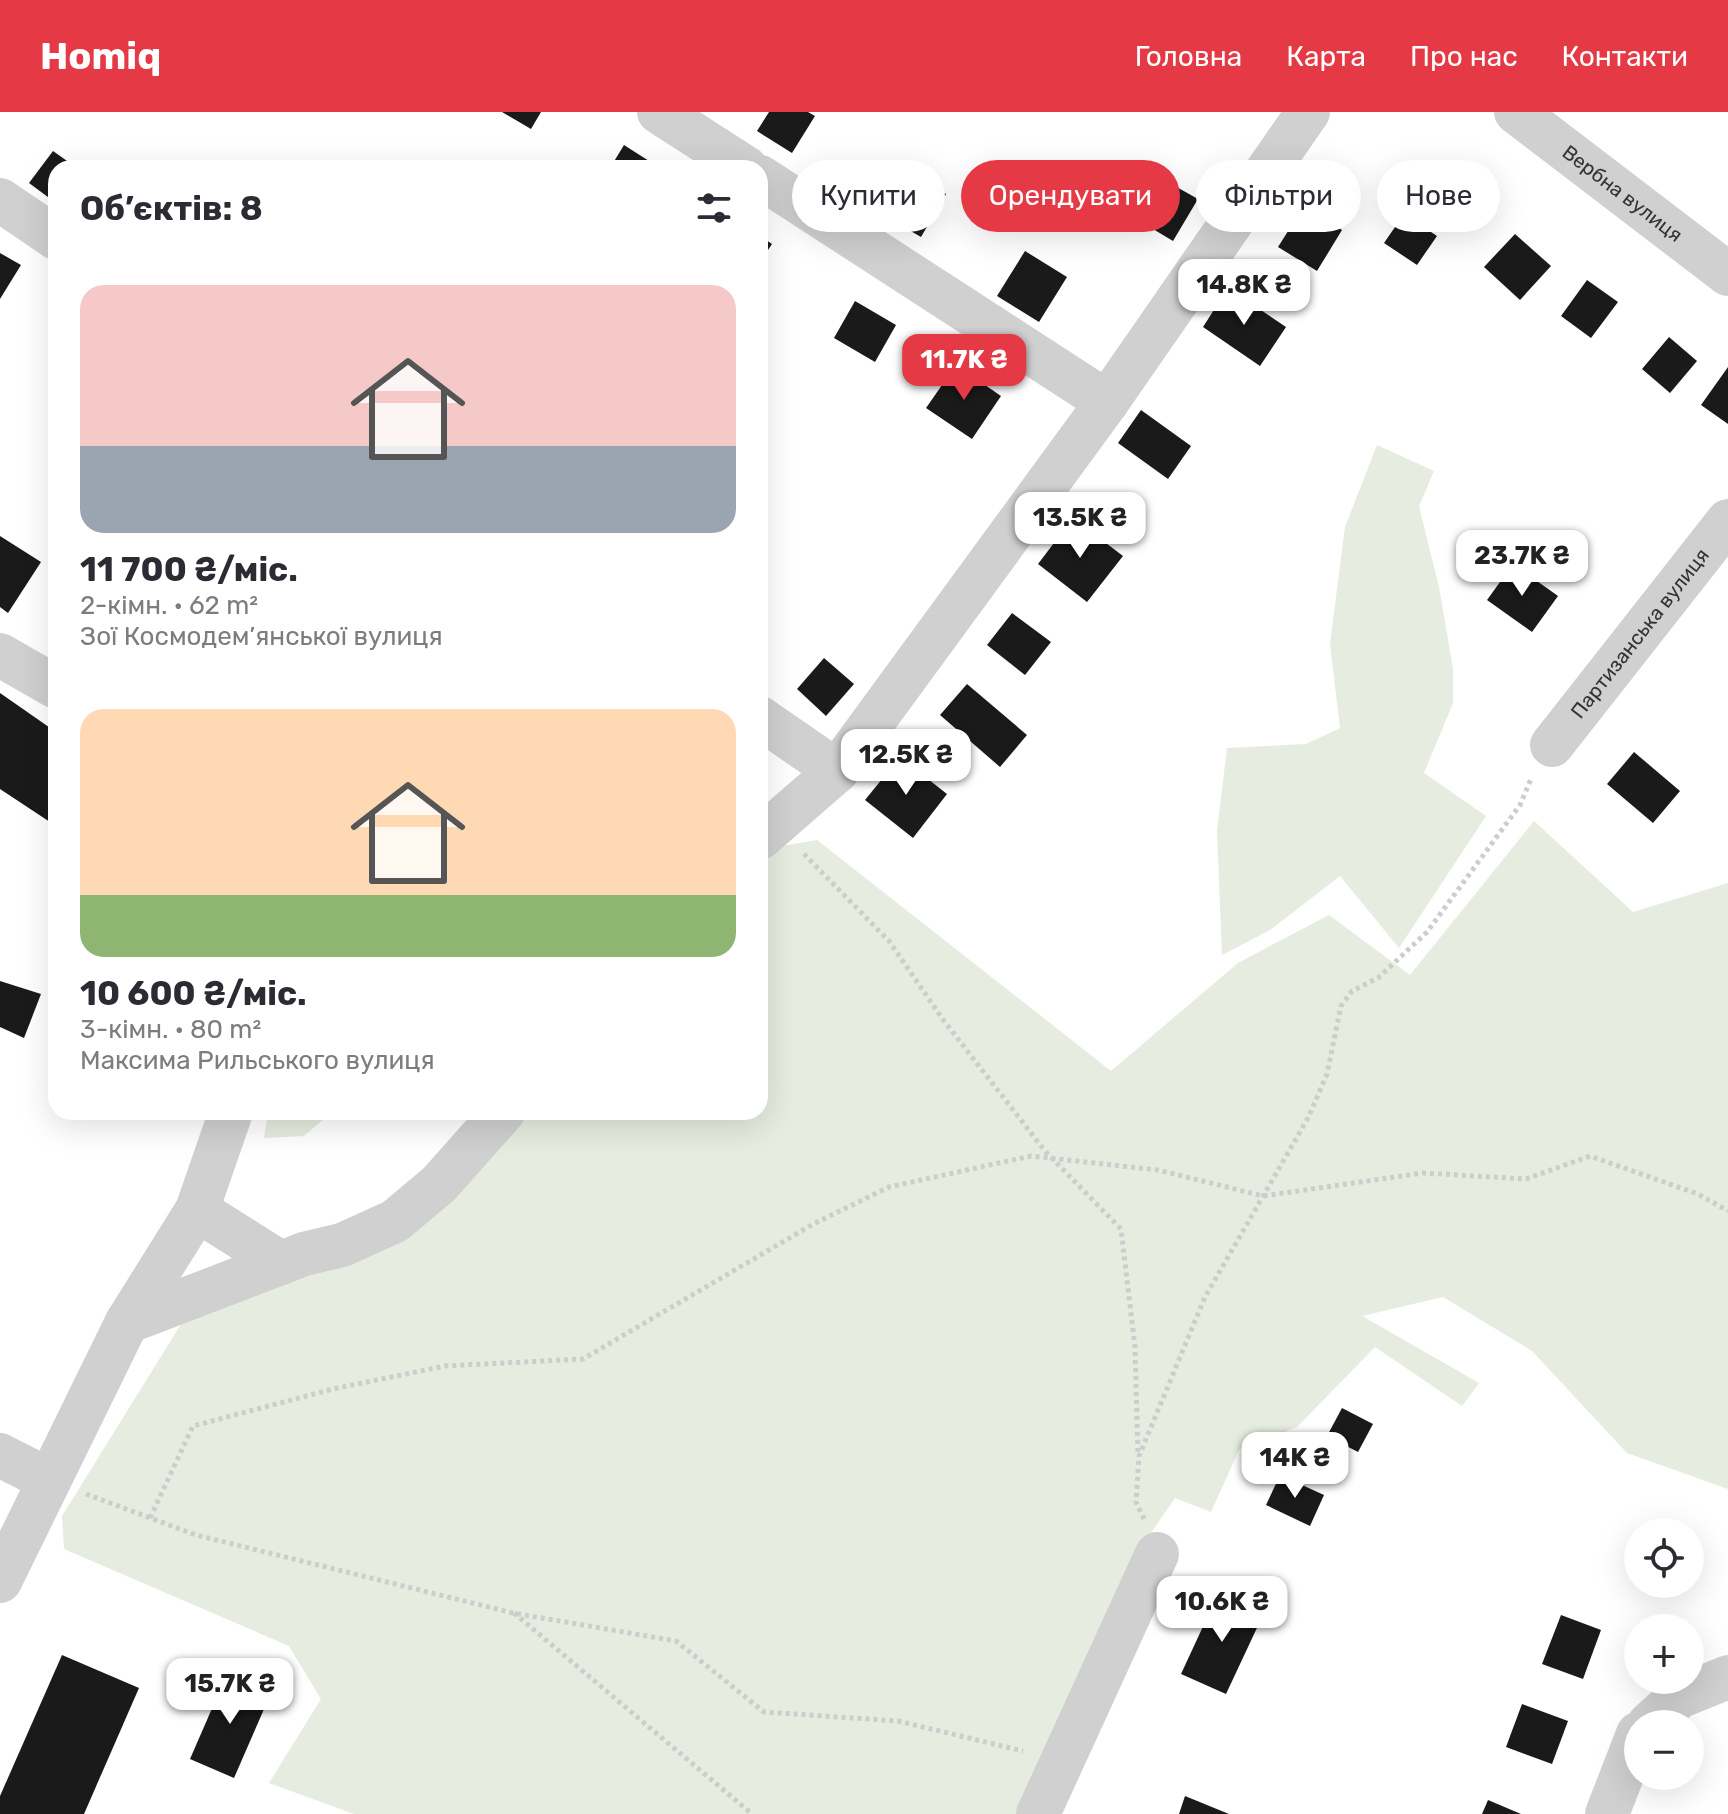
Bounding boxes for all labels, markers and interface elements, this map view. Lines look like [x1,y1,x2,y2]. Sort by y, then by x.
text: Homiq [40,33,161,79]
text: Головна [1135,40,1242,73]
text: Карта [1286,40,1366,73]
text: Про нас [1410,40,1518,73]
text: Контакти [1562,40,1688,73]
street label: Вербна вулиця [1558,140,1687,247]
chip: Купити [792,160,945,232]
chip: Орендувати [961,160,1180,232]
chip: Фільтри [1196,160,1361,232]
chip: Нове [1377,160,1500,232]
icon: filters [692,186,736,230]
text: Об’єктів: 8 [80,188,263,229]
pin: 14.8K ₴ [1170,259,1318,327]
text: 14.8K ₴ [1196,269,1292,300]
pin: 11.7K ₴ [890,334,1038,402]
icon: home [336,337,480,481]
text: 11.7K ₴ [920,344,1008,375]
pin: 13.5K ₴ [1006,492,1154,560]
text: 13.5K ₴ [1033,502,1127,533]
pin: 23.7K ₴ [1448,530,1596,598]
text: 23.7K ₴ [1474,540,1570,571]
street label: Партизанська вулиця [1566,544,1714,723]
text: 11 700 ₴/міс. [80,549,298,590]
text: 2-кімн. · 62 m² [80,590,258,621]
text: Зої Космодем’янської вулиця [80,621,443,652]
pin: 12.5K ₴ [832,729,980,797]
text: 12.5K ₴ [859,739,953,770]
icon: home [336,761,480,905]
text: 10 600 ₴/міс. [80,973,307,1014]
text: 3-кімн. · 80 m² [80,1014,261,1045]
text: Максима Рильського вулиця [80,1045,435,1076]
pin: 14K ₴ [1239,1432,1351,1500]
text: 14K ₴ [1260,1442,1330,1473]
map controls [1624,1518,1704,1790]
button: locate [1624,1518,1704,1598]
pin: 10.6K ₴ [1148,1576,1296,1644]
text: 10.6K ₴ [1175,1586,1269,1617]
button: + [1624,1614,1704,1694]
pin: 15.7K ₴ [156,1658,304,1726]
text: 15.7K ₴ [184,1668,276,1699]
button: − [1624,1710,1704,1790]

